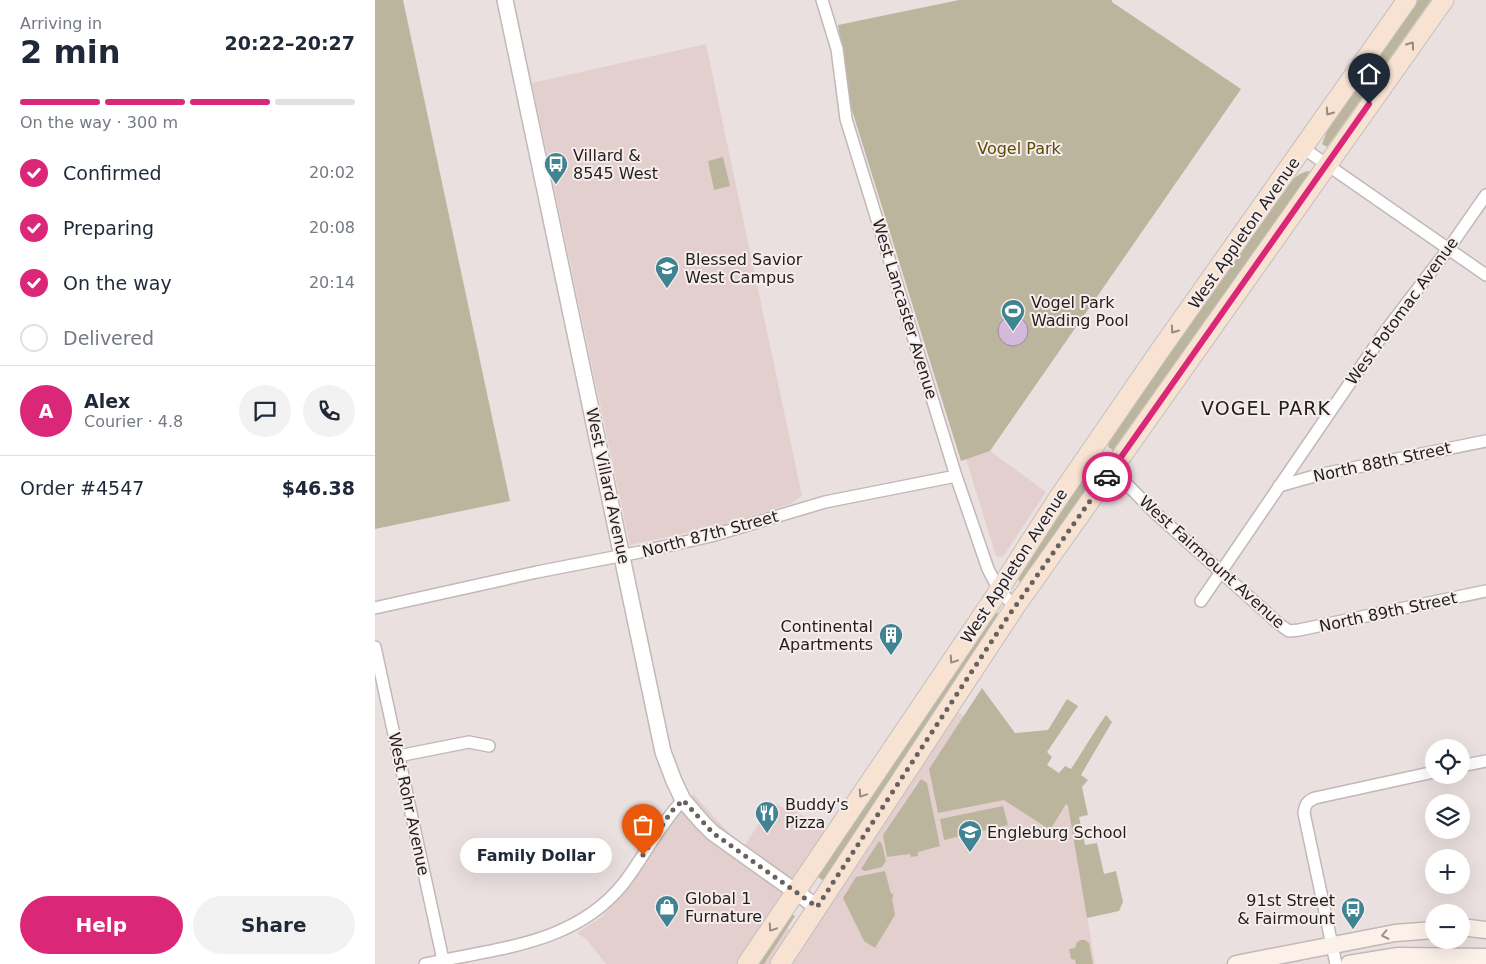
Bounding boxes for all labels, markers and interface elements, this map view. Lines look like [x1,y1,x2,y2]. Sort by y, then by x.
text: Arriving in [20,14,102,33]
text: 20:22–20:27 [225,32,355,54]
text: 2 min [20,33,121,71]
one-way arrow [1405,42,1414,51]
pin [1348,53,1390,104]
icon: home [1355,60,1383,88]
one-way arrow [1326,106,1335,115]
text: On the way · 300 m [20,113,178,132]
park label: Vogel Park [977,139,1062,158]
place label: Villard & 8545 West [573,146,658,183]
bus stop icon: Villard & 8545 West [543,151,569,185]
street label: West Appleton Avenue [1184,154,1304,312]
icon: check [20,159,48,187]
text: Confirmed [63,162,162,184]
text: 20:02 [309,163,355,182]
icon: check [20,214,48,242]
text: Preparing [63,217,154,239]
street label: West Lancaster Avenue [869,217,941,401]
text: 20:08 [309,218,355,237]
street label: West Potomac Avenue [1342,233,1462,389]
place label: Blessed Savior West Campus [685,250,803,287]
school or university icon: Blessed Savior West Campus [654,255,680,289]
icon: check [20,269,48,297]
text: On the way [63,272,172,294]
text: 20:14 [309,273,355,292]
place label: Vogel Park Wading Pool [1031,293,1129,330]
sports icon: Vogel Park Wading Pool [1000,298,1026,332]
one-way arrow [1171,324,1180,334]
text: Delivered [63,327,154,349]
button: chat [239,385,291,437]
button: phone [303,385,355,437]
text: Alex [84,390,130,412]
district label: VOGEL PARK [1201,397,1331,419]
text: A [39,400,53,422]
street label: West Villard Avenue [582,406,634,566]
text: Courier · 4.8 [84,412,183,431]
street label: North 88th Street [1311,438,1453,486]
courier [1082,452,1132,502]
icon: car [1093,463,1121,491]
text: Order #4547 [20,477,144,499]
text: $46.38 [282,477,355,499]
street label: West Appleton Avenue [957,485,1071,647]
street label: West Fairmount Avenue [1135,492,1289,632]
street label: North 87th Street [640,507,780,561]
street label: North 89th Street [1317,588,1459,636]
place label: Continental Apartments [779,617,873,654]
building icon: Continental Apartments [878,622,904,656]
one-way arrow [950,654,959,663]
street label: West Rohr Avenue [385,731,433,877]
map controls [1425,739,1470,949]
button: locate [1425,739,1470,784]
one-way arrow [859,789,868,798]
button: layers [1425,794,1470,839]
place label: Buddy's Pizza [785,795,849,832]
restaurant icon: Buddy's Pizza [754,800,780,834]
pin [622,804,664,855]
icon: bag [629,811,657,839]
school or university icon: Engleburg School [957,819,983,853]
place label: Engleburg School [987,823,1127,842]
callout: Family Dollar [461,838,613,872]
text: Family Dollar [477,846,595,865]
button: + [1425,849,1470,894]
place label: Global 1 Furnature [685,889,762,926]
place label: 91st Street & Fairmount [1237,891,1335,928]
shop icon: Global 1 Furnature [654,894,680,928]
button: Help [20,896,183,954]
button: Share [193,896,355,954]
bus stop icon: 91st Street & Fairmount [1340,896,1366,930]
button: − [1425,904,1470,949]
one-way arrow [769,922,778,931]
one-way arrow [1381,929,1390,939]

